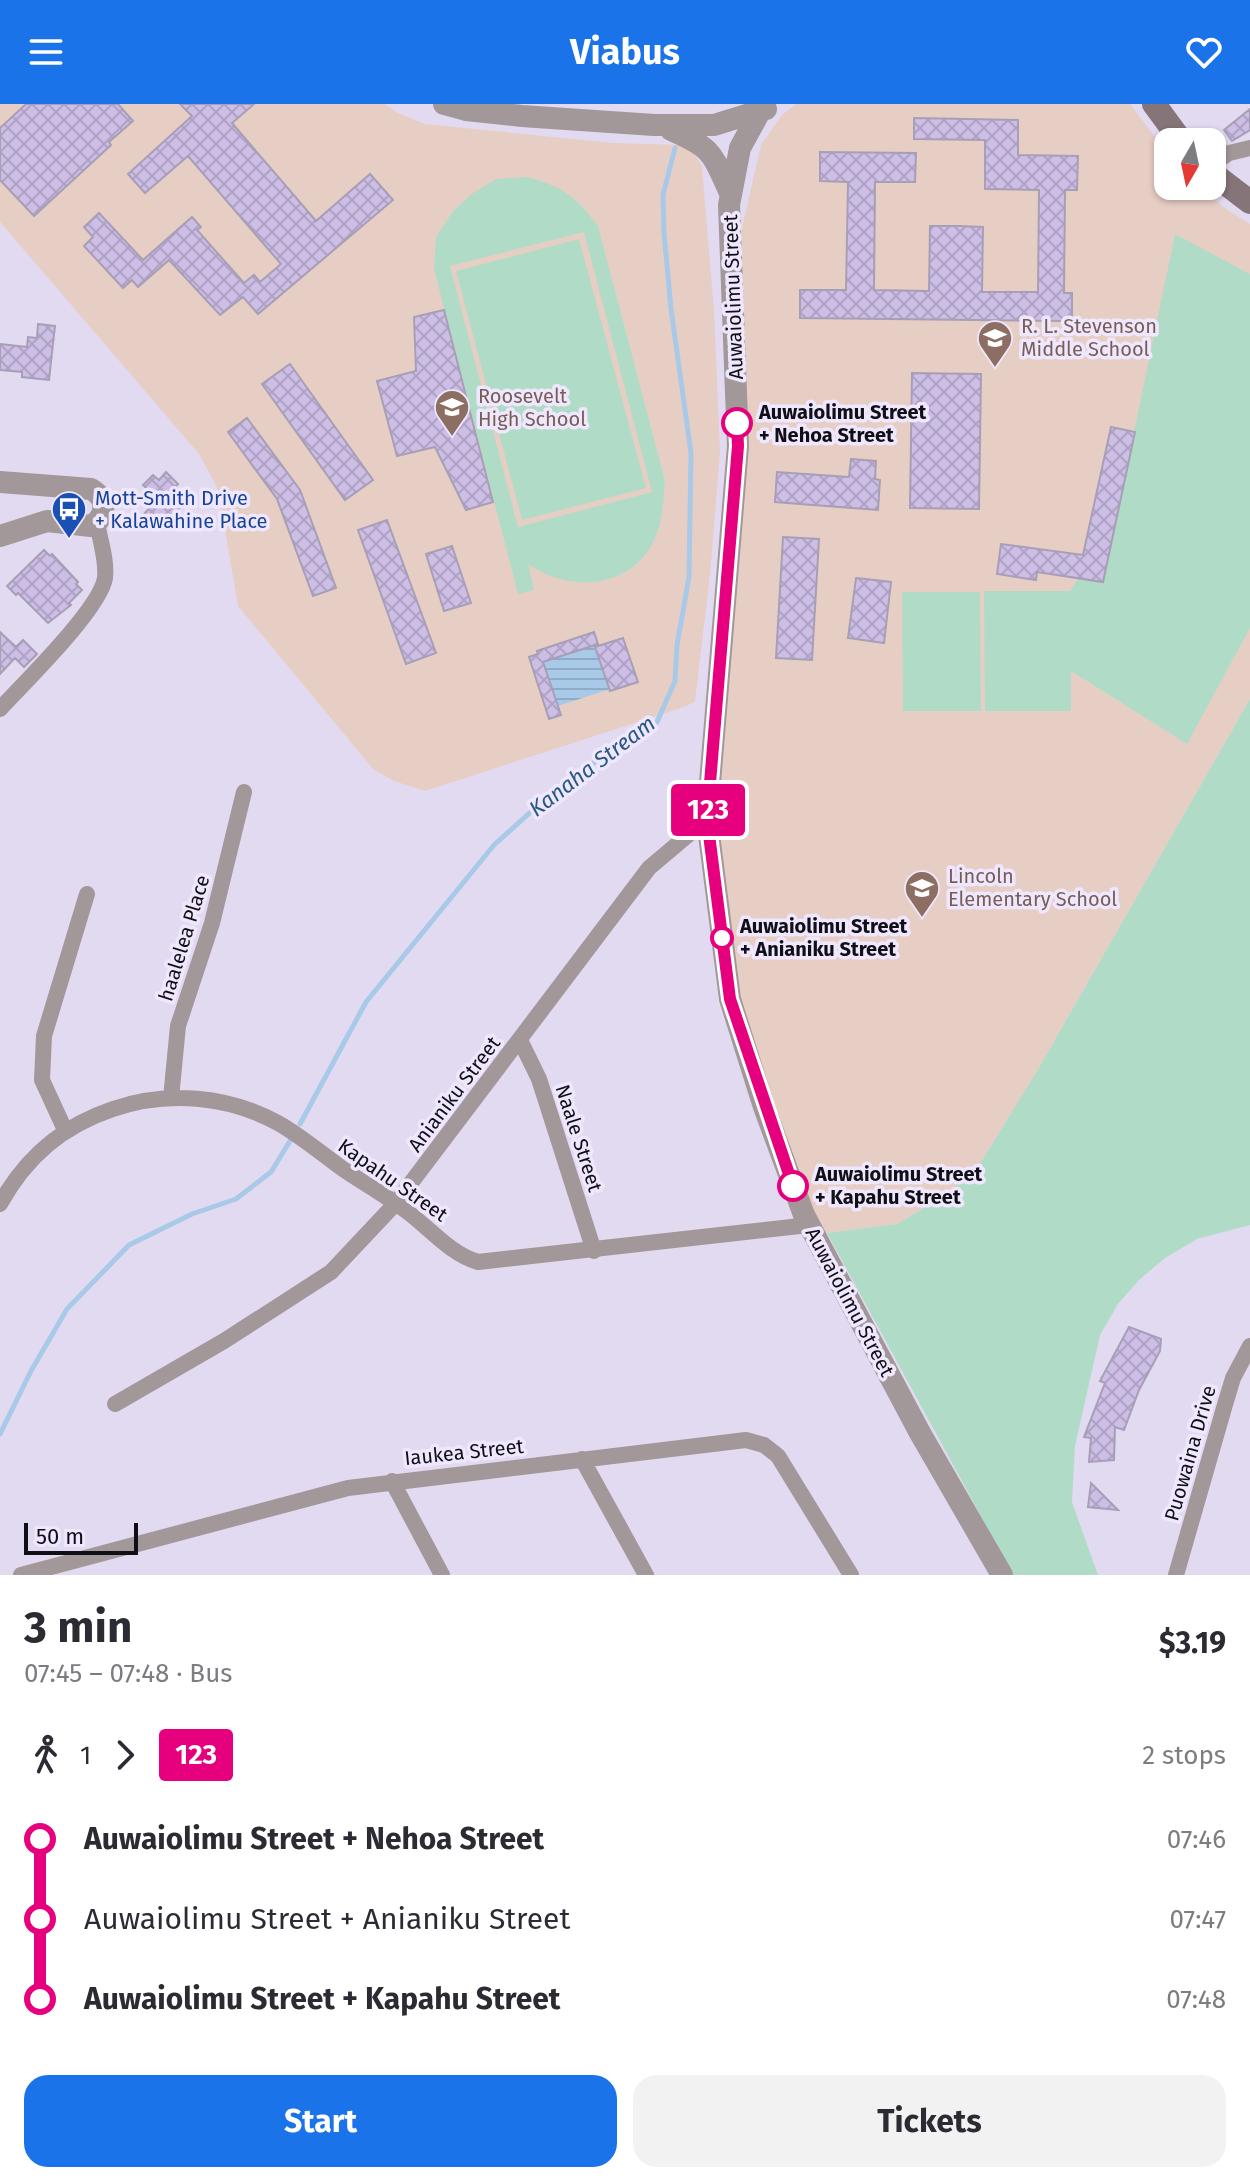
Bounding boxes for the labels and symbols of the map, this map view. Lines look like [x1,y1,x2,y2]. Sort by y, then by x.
north arrow [1154,128,1226,200]
street label: Auwaiolimu Street [718,213,748,380]
place label: R. L. Stevenson Middle School [1021,314,1157,361]
school or university icon: R. L. Stevenson Middle School [976,319,1014,369]
place label: Roosevelt High School [478,384,586,431]
school or university icon: Roosevelt High School [433,388,471,438]
place label: Auwaiolimu Street + Nehoa Street [758,400,927,447]
marker: Auwaiolimu Street + Nehoa Street [722,408,752,438]
place label: Mott-Smith Drive + Kalawahine Place [95,486,268,533]
bus stop icon: Mott-Smith Drive + Kalawahine Place [50,490,88,540]
water label: Kanaha Stream [524,710,660,822]
line badge: 123 [662,784,754,836]
place label: Lincoln Elementary School [948,864,1117,911]
school or university icon: Lincoln Elementary School [903,869,941,919]
street label: haalelea Place [153,872,215,1004]
place label: Auwaiolimu Street + Anianiku Street [739,914,908,961]
marker: Auwaiolimu Street + Anianiku Street [711,927,733,949]
street label: Anianiku Street [403,1031,506,1156]
street label: Naale Street [550,1081,608,1195]
street label: Kapahu Street [334,1133,453,1227]
place label: Auwaiolimu Street + Kapahu Street [814,1162,983,1209]
marker: Auwaiolimu Street + Kapahu Street [778,1171,808,1201]
street label: Auwaiolimu Street [801,1223,900,1381]
street label: Puowaina Drive [1159,1382,1221,1524]
street label: Iaukea Street [403,1434,526,1470]
scale bar [24,1519,138,1555]

